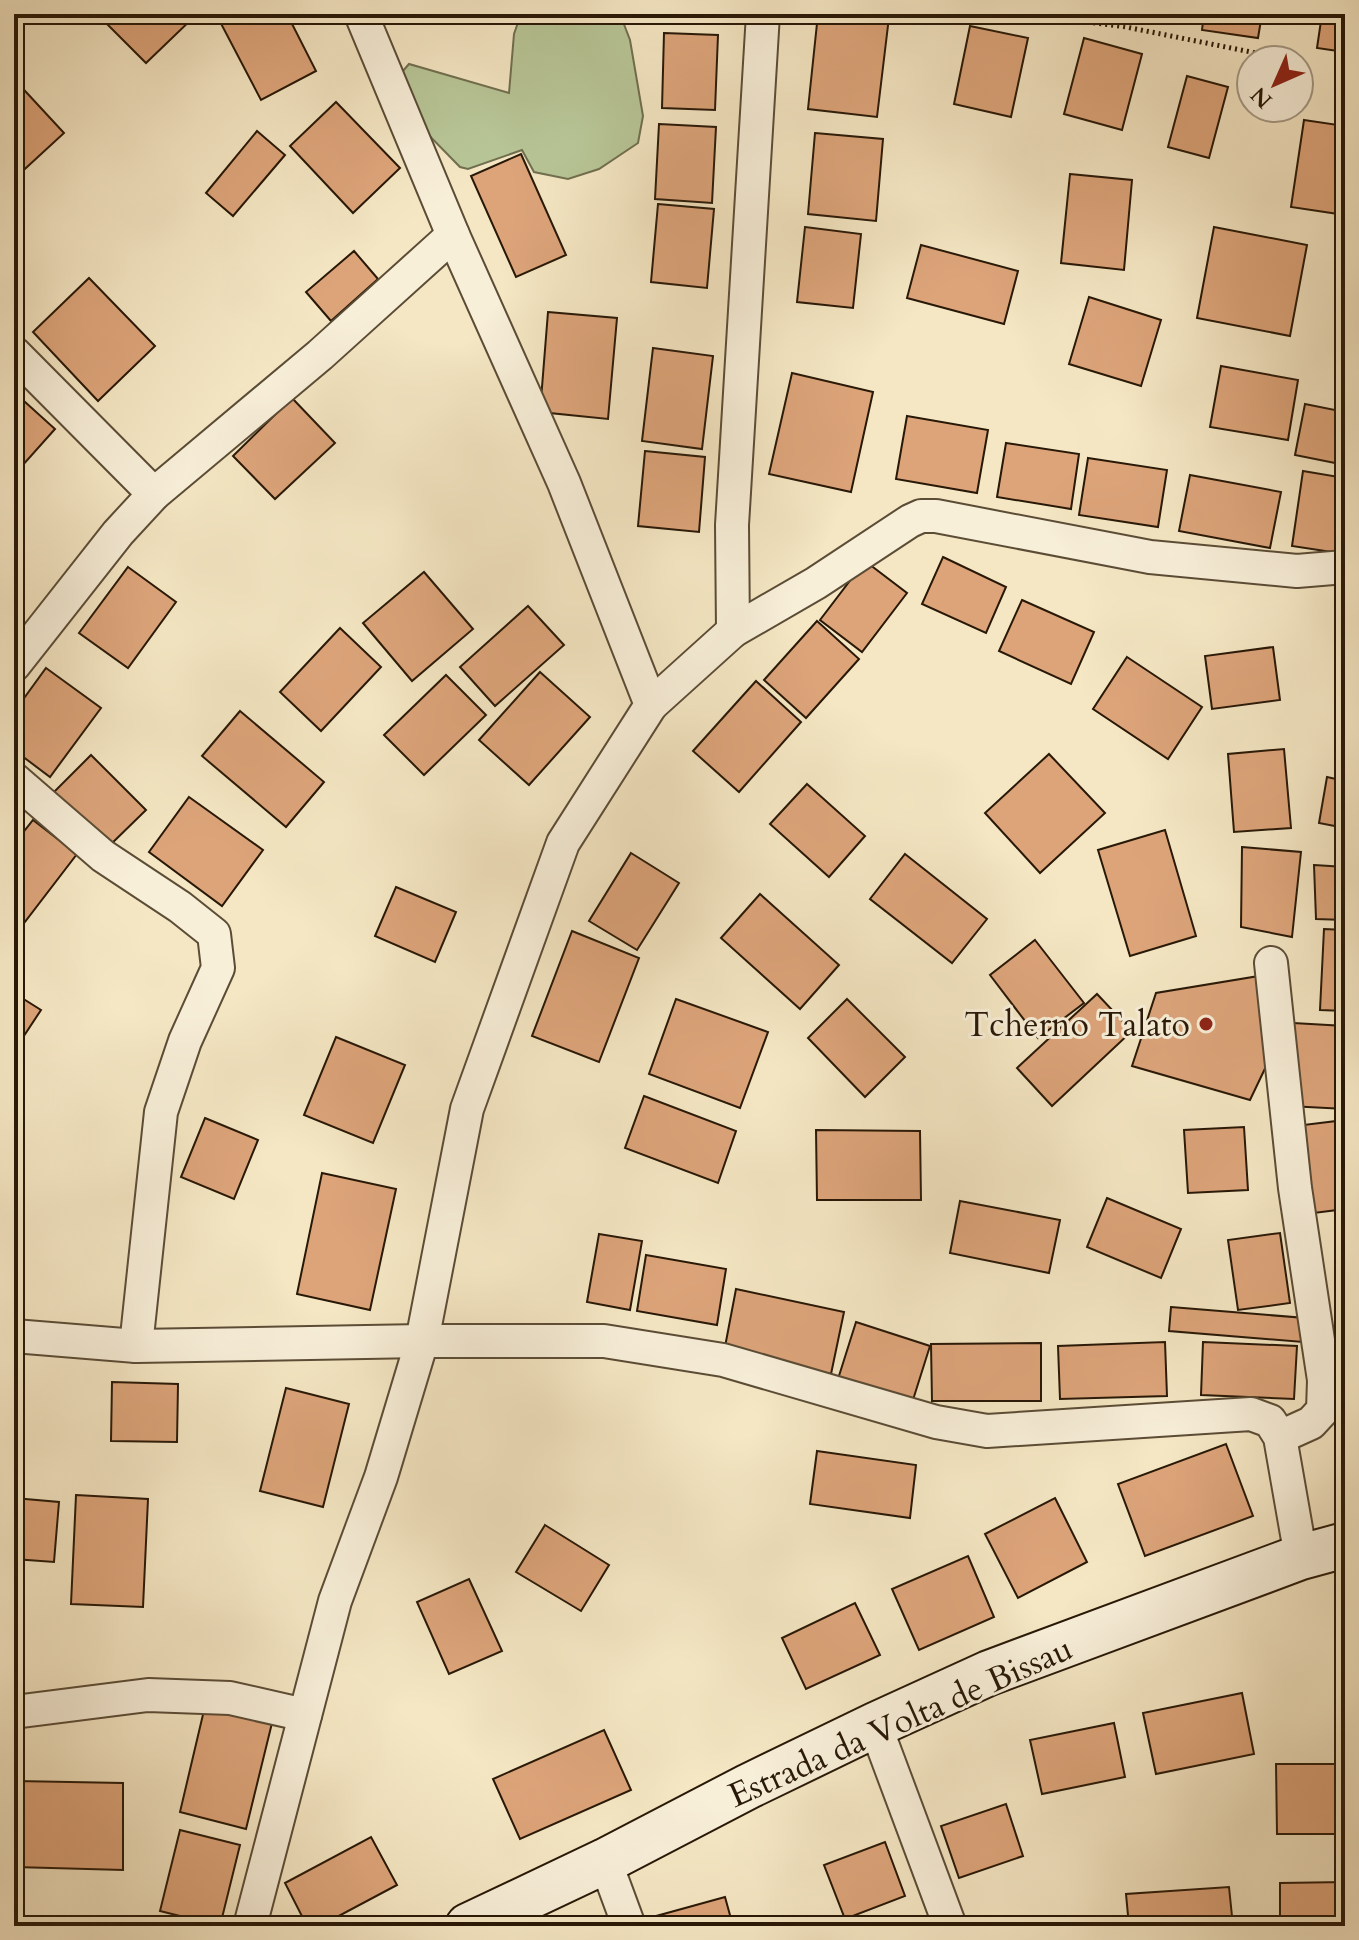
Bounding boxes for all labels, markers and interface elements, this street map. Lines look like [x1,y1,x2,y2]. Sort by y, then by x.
north arrow [1235,44,1315,124]
text: N [1244,80,1279,115]
place label: Tcherno Talato [964,1002,1190,1048]
marker: Tcherno Talato [1197,1015,1215,1033]
street label: Estrada da Volta de Bissau [721,1625,1080,1819]

